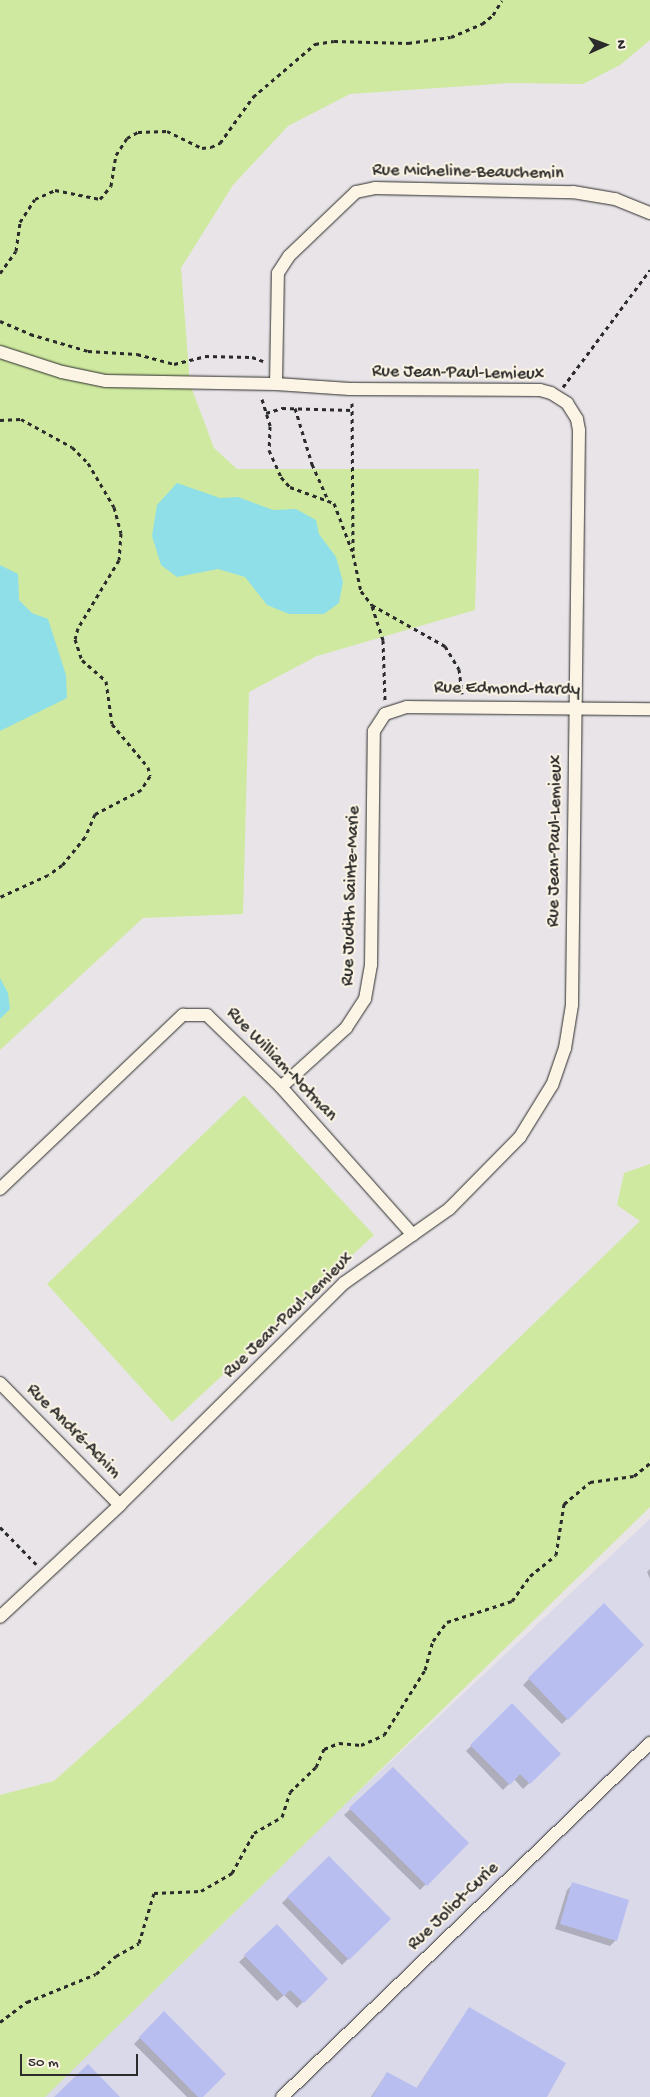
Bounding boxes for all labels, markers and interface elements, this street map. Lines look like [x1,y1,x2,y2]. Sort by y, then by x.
north arrow [580,20,630,70]
text: N [612,40,629,49]
street label: Rue Micheline-Beauchemin [372,161,564,185]
street label: Rue Jean-Paul-Lemieux [372,362,544,386]
street label: Rue Edmond-Hardy [434,678,580,702]
street label: Rue Jean-Paul-Lemieux [544,755,568,927]
street label: Rue Judith Sainte-Marie [338,806,366,986]
street label: Rue William-Notman [221,1003,341,1127]
street label: Rue Jean-Paul-Lemieux [220,1248,358,1384]
street label: Rue André-Achim [21,1380,125,1484]
street label: Rue Joliot-Curie [404,1858,504,1956]
scale bar [22,2044,140,2076]
text: 50 m [28,2054,59,2072]

